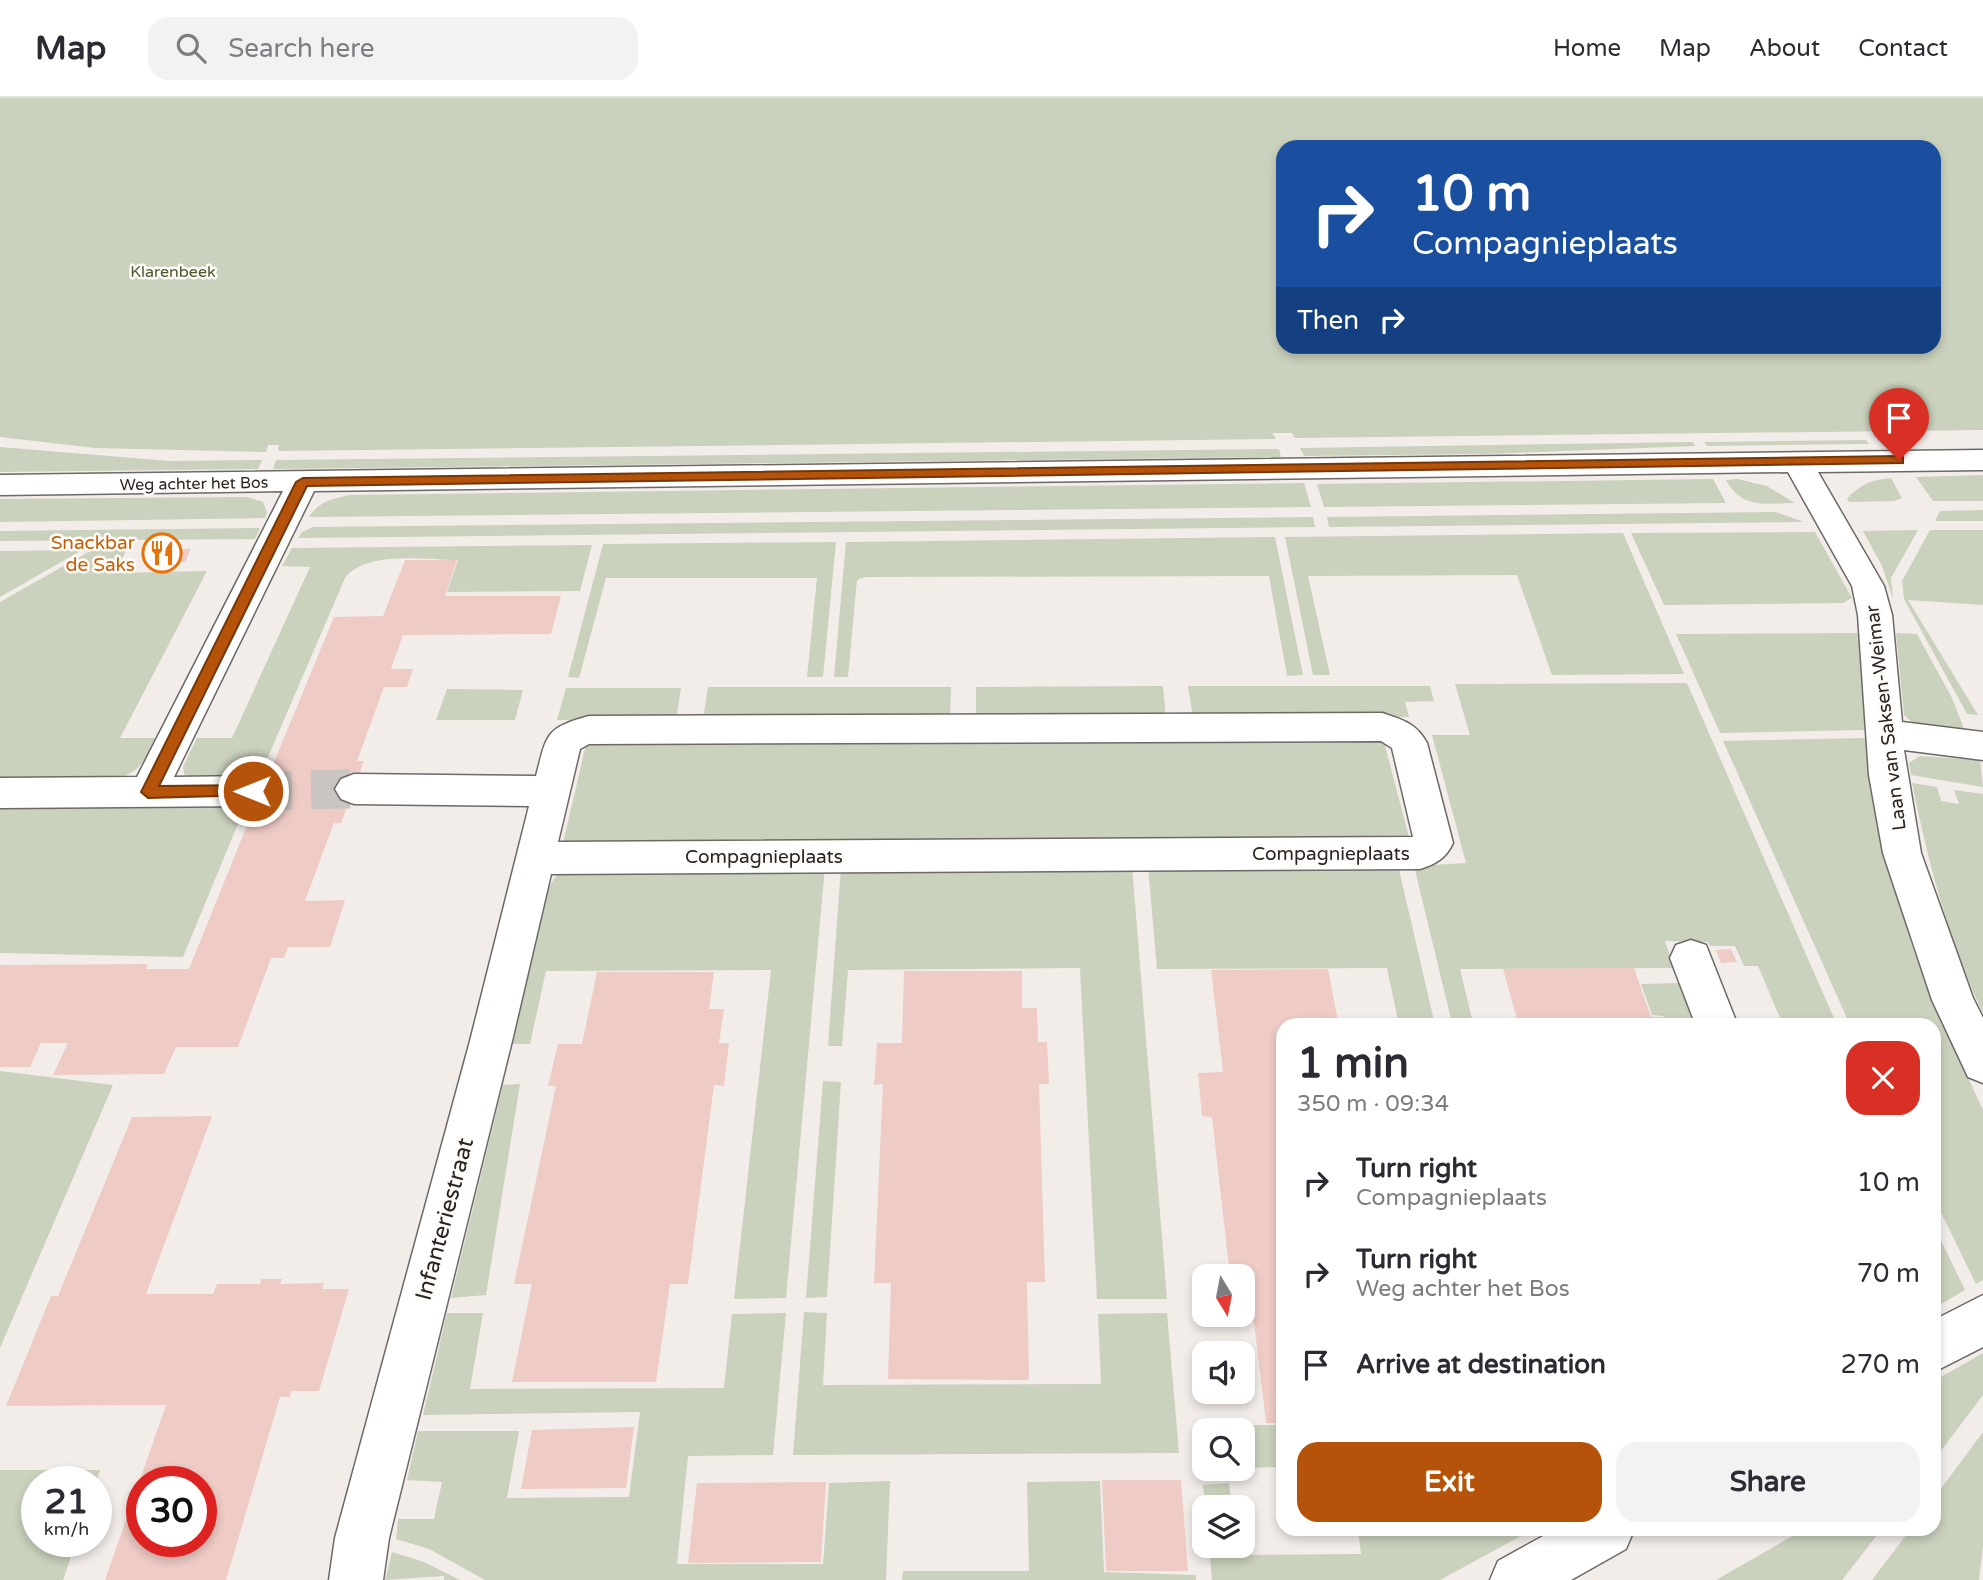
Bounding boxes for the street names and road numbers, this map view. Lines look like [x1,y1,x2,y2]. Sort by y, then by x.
street label: Weg achter het Bos [120,473,269,495]
street label: Laan van Saksen-Weimar [1861,603,1911,832]
street label: Compagnieplaats [1252,843,1410,865]
street label: Compagnieplaats [685,846,843,868]
street label: Infanteriestraat [410,1135,480,1304]

